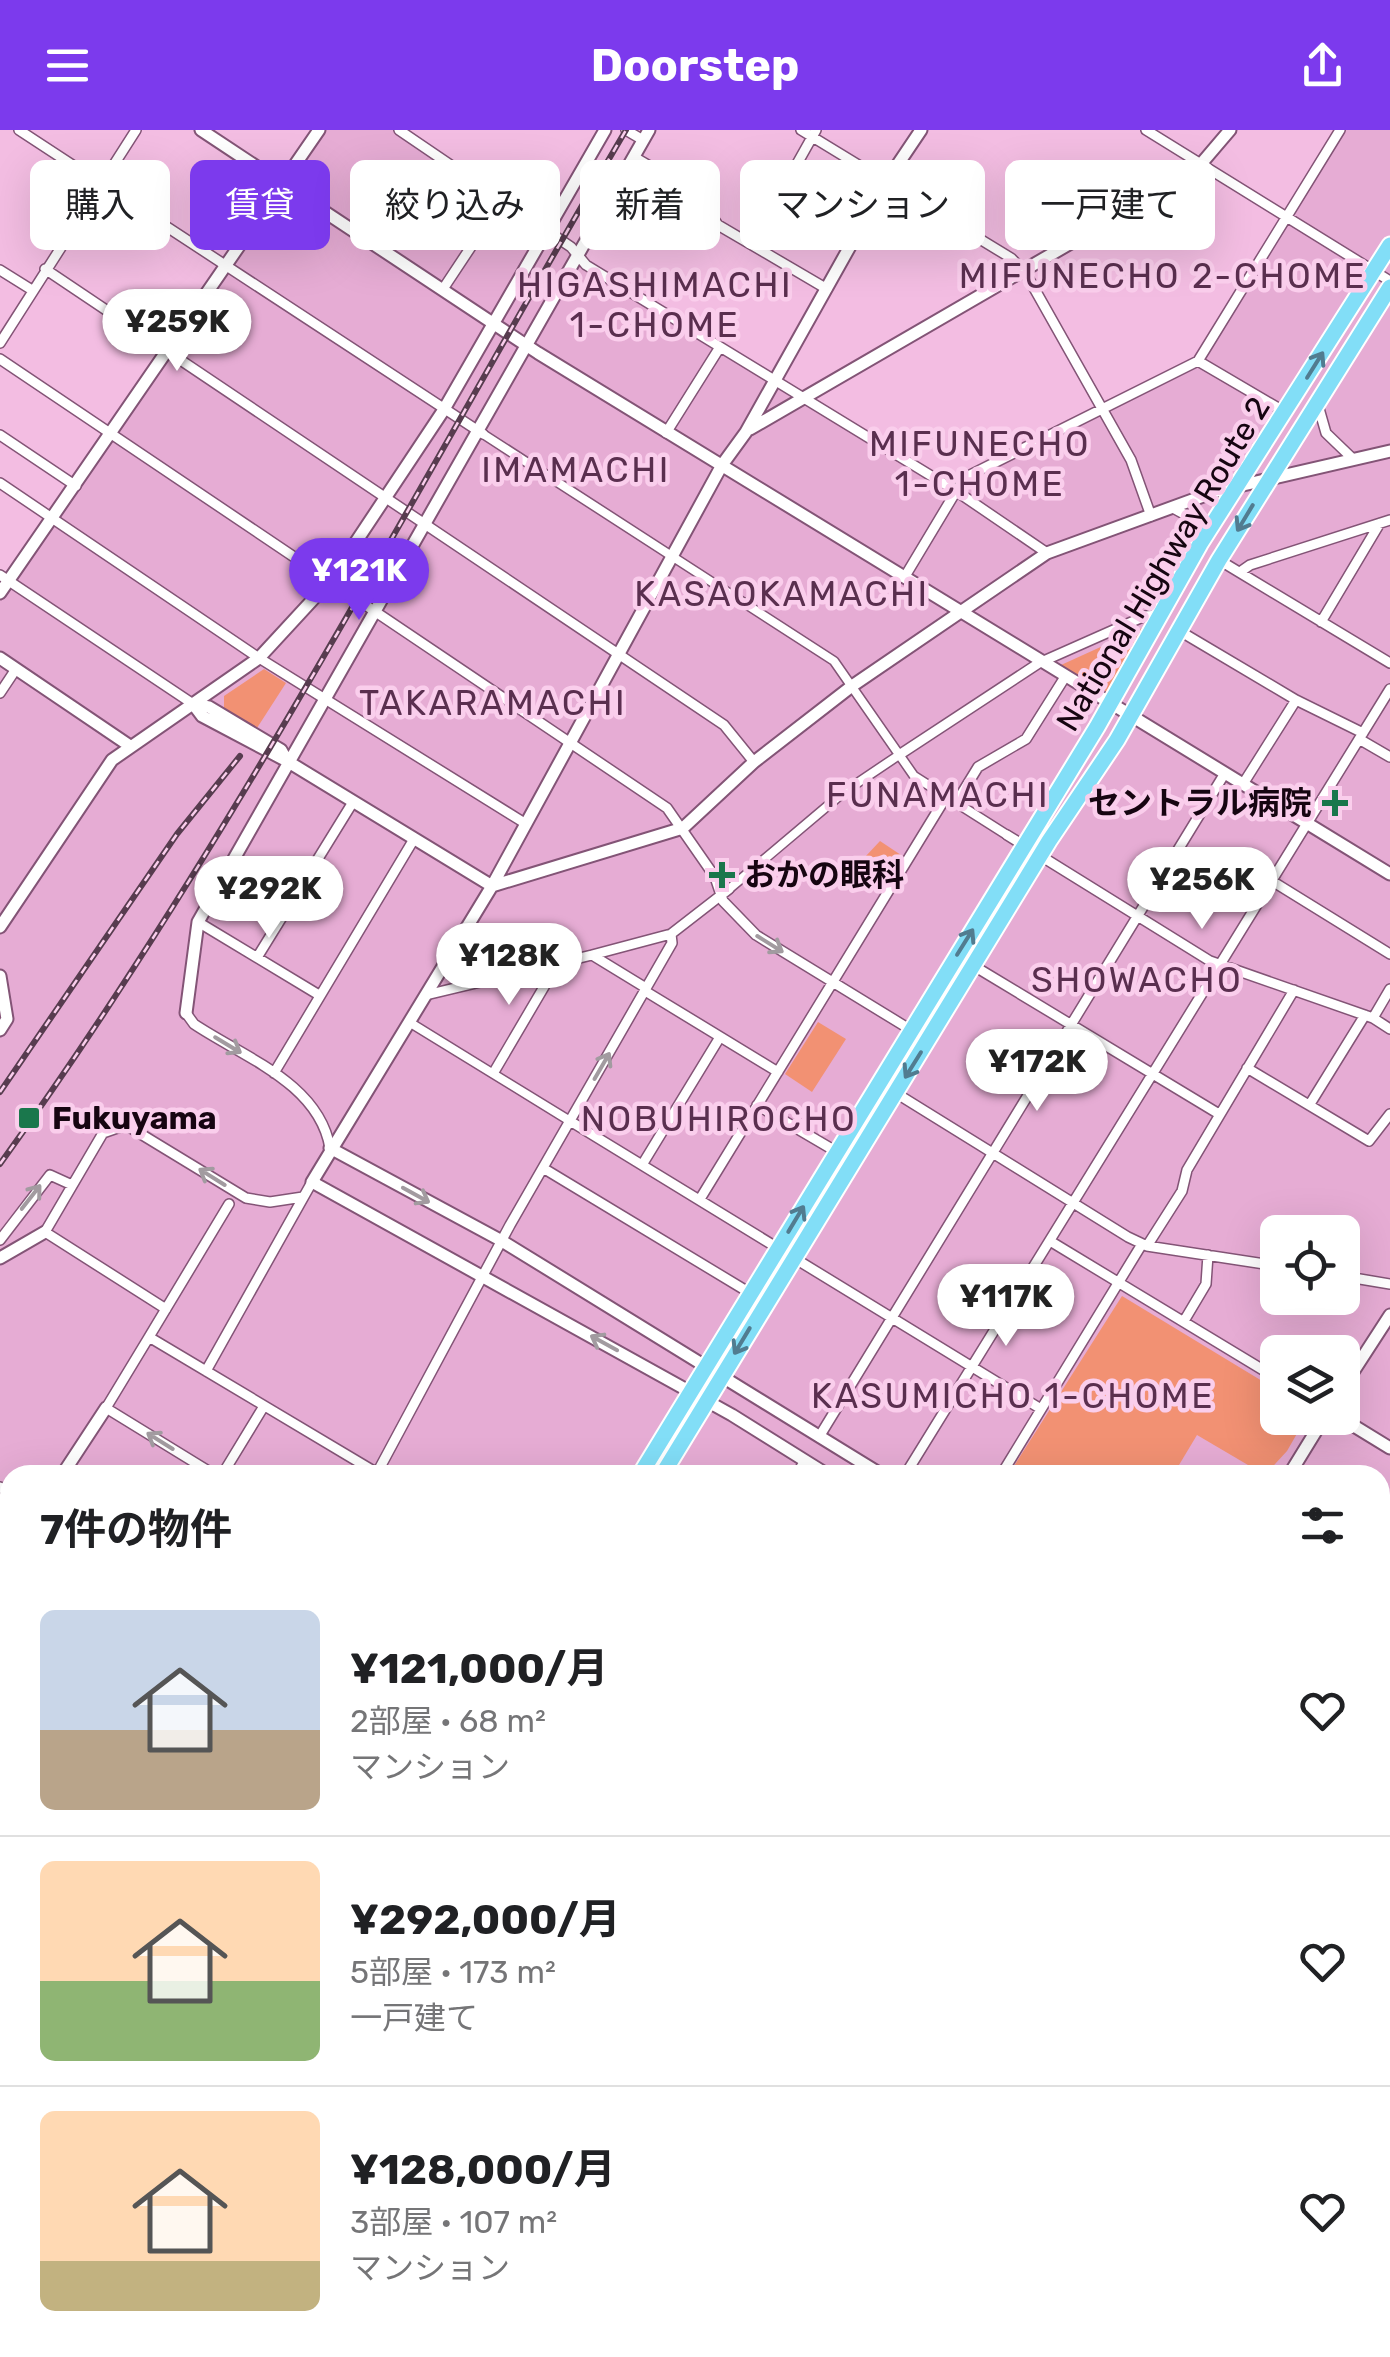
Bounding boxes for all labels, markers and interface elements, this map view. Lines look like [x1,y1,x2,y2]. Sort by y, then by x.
icon: menu [40,38,95,93]
icon: share [1295,38,1350,93]
text: Doorstep [591,39,799,92]
chip: 購入 [30,160,170,250]
chip: 賃貸 [190,160,330,250]
chip: 絞り込み [350,160,560,250]
chip: 新着 [580,160,720,250]
chip: マンション [740,160,985,250]
chip: 一戸建て [1005,160,1215,250]
district label: MIFUNECHO 2-CHOME [959,255,1367,297]
district label: HIGASHIMACHI 1-CHOME [517,264,793,346]
pin: ¥259K [107,289,247,374]
text: ¥259K [124,302,230,340]
one-way arrow [1305,351,1325,380]
street label: National Highway Route 2 [1048,390,1278,738]
district label: MIFUNECHO 1-CHOME [869,423,1091,505]
district label: IMAMACHI [481,449,671,491]
one-way arrow [1235,503,1255,532]
pin: ¥121K [289,538,429,623]
text: ¥121K [311,551,407,589]
district label: KASAOKAMACHI [634,573,930,615]
district label: TAKARAMACHI [359,682,627,724]
district label: FUNAMACHI [826,774,1050,816]
place label: セントラル病院 [1088,784,1312,822]
marker: セントラル病院 [1322,790,1348,816]
pin: ¥256K [1132,847,1272,932]
pin: ¥292K [199,856,339,941]
place label: おかの眼科 [744,856,904,894]
text: ¥256K [1149,860,1255,898]
marker: おかの眼科 [709,862,735,888]
text: ¥292K [216,869,322,907]
pin: ¥128K [439,923,579,1008]
one-way arrow [955,928,975,957]
one-way arrow [755,934,784,954]
text: ¥128K [458,936,560,974]
district label: SHOWACHO [1031,959,1243,1001]
pin: ¥172K [967,1029,1107,1114]
one-way arrow [213,1035,242,1055]
text: ¥172K [988,1042,1086,1080]
one-way arrow [903,1050,923,1079]
one-way arrow [593,1051,613,1081]
district label: NOBUHIROCHO [581,1098,857,1140]
place label: Fukuyama [52,1099,217,1137]
marker: Fukuyama [16,1105,42,1131]
one-way arrow [198,1167,227,1188]
one-way arrow [20,1184,42,1210]
one-way arrow [401,1185,430,1205]
one-way arrow [785,1205,806,1234]
map controls [1260,1215,1360,1435]
button: locate [1260,1215,1360,1315]
pin: ¥117K [936,1264,1076,1349]
text: ¥117K [959,1277,1053,1315]
one-way arrow [732,1326,752,1355]
one-way arrow [590,1333,619,1353]
button: layers [1260,1335,1360,1435]
district label: KASUMICHO 1-CHOME [811,1375,1215,1417]
one-way arrow [147,1431,175,1452]
icon: filters [1295,1498,1350,1553]
text: 7件の物件 [40,1505,232,1555]
text: ¥121,000/月 [350,1644,608,1694]
icon: home [120,1650,240,1770]
icon: heart [1295,1683,1350,1738]
text: 2部屋 · 68 m² [350,1702,546,1740]
text: マンション [350,1748,510,1786]
text: ¥292,000/月 [350,1895,621,1945]
icon: home [120,1901,240,2021]
icon: heart [1295,1934,1350,1989]
text: 5部屋 · 173 m² [350,1953,556,1991]
text: 一戸建て [350,1999,478,2037]
text: ¥128,000/月 [350,2145,616,2195]
icon: home [120,2151,240,2271]
icon: heart [1295,2184,1350,2239]
text: 3部屋 · 107 m² [350,2203,557,2241]
text: マンション [350,2249,510,2287]

